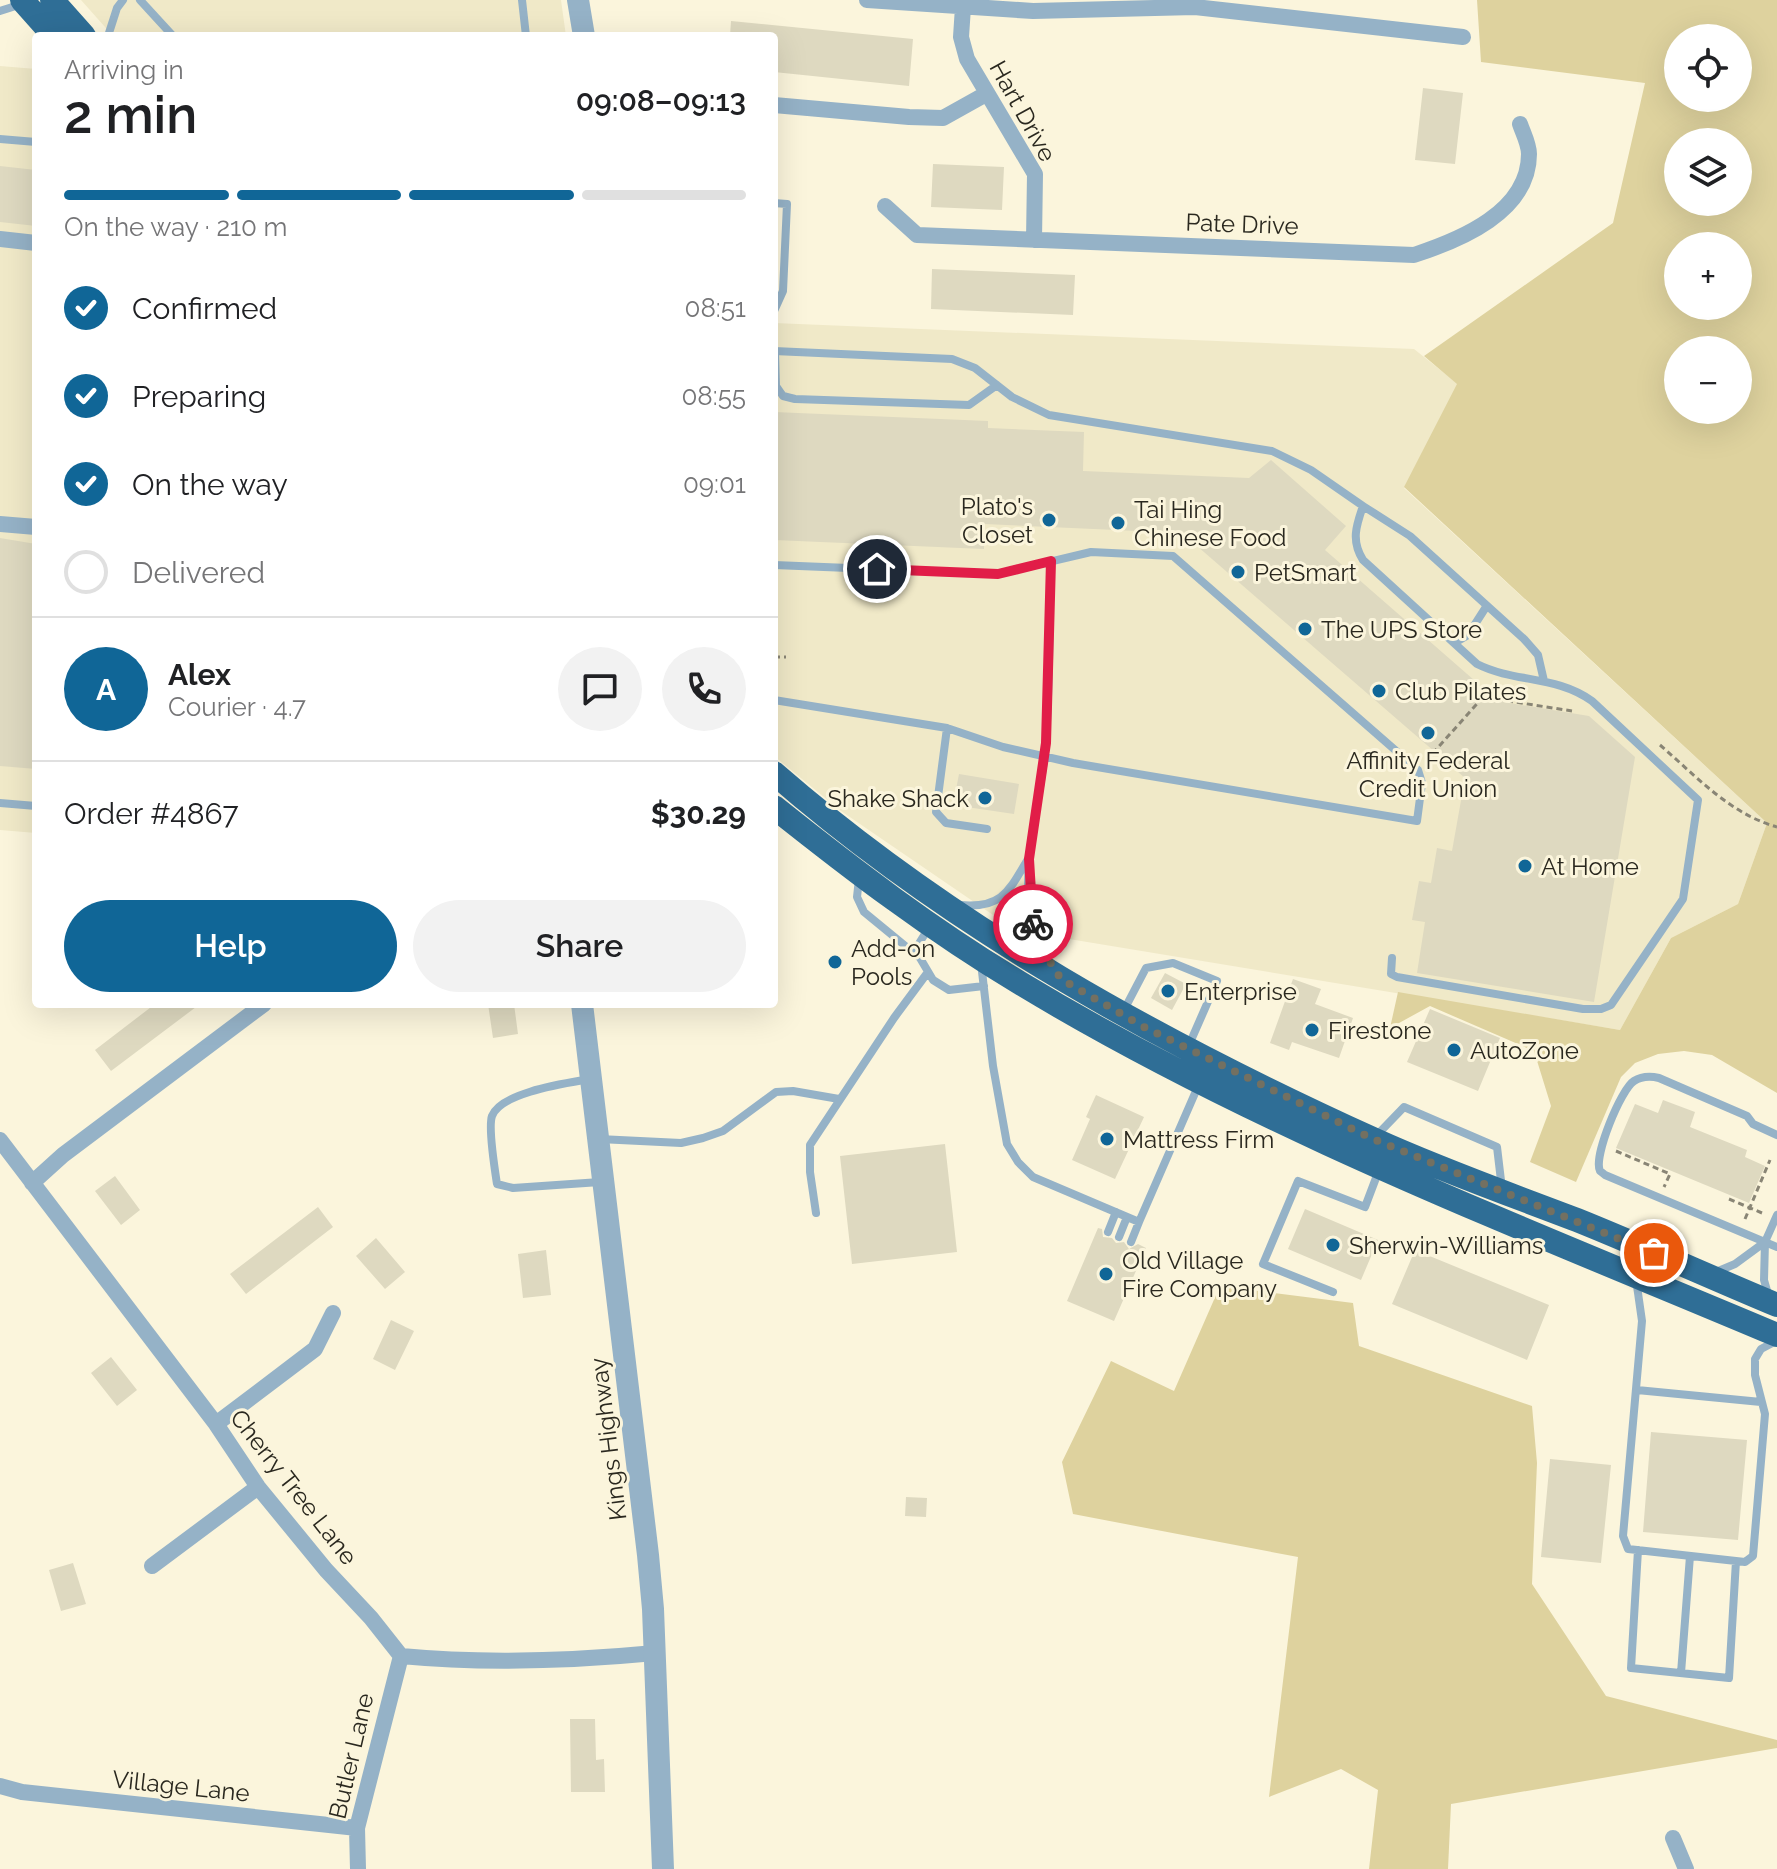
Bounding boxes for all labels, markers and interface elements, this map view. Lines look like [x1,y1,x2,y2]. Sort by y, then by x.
map controls [1664,24,1752,424]
button: locate [1664,24,1752,112]
text: Arriving in [64,55,184,85]
street label: Hart Drive [984,56,1062,166]
text: 09:08–09:13 [576,83,746,118]
text: 2 min [64,84,197,145]
button: layers [1664,128,1752,216]
street label: Pate Drive [1185,208,1299,240]
text: On the way · 210 m [64,212,288,242]
button: + [1664,232,1752,320]
icon: check [64,286,108,330]
text: Confirmed [132,291,277,326]
text: 08:51 [684,293,746,323]
button: − [1664,336,1752,424]
icon: check [64,374,108,418]
text: Preparing [132,379,266,414]
text: 08:55 [681,381,746,411]
icon: check [64,462,108,506]
text: On the way [132,467,288,502]
text: 09:01 [683,469,746,499]
place label: Plato's Closet [961,492,1033,549]
place label: Tai Hing Chinese Food [1134,495,1286,552]
marker: Plato's Closet [1040,511,1058,529]
marker: Tai Hing Chinese Food [1109,514,1127,532]
pin [843,535,911,603]
icon: home [855,547,899,591]
text: Delivered [132,555,265,590]
place label: PetSmart [1254,558,1357,587]
marker: PetSmart [1229,563,1247,581]
place label: The UPS Store [1321,615,1482,644]
marker: The UPS Store [1296,620,1314,638]
button: chat [558,647,642,731]
button: phone [662,647,746,731]
text: Alex [168,657,231,692]
text: A [96,672,116,707]
place label: Club Pilates [1395,677,1526,706]
marker: Club Pilates [1370,682,1388,700]
text: Courier · 4.7 [168,692,306,722]
marker: Affinity Federal Credit Union [1419,724,1437,742]
place label: Affinity Federal Credit Union [1346,746,1510,803]
place label: Shake Shack [828,784,969,813]
marker: Shake Shack [976,789,994,807]
text: Order #4867 [64,796,239,831]
text: $30.29 [651,796,746,831]
place label: At Home [1541,852,1639,881]
marker: At Home [1516,857,1534,875]
courier [993,884,1073,964]
button: Help [64,900,397,992]
button: Share [413,900,746,992]
icon: bike [1011,902,1055,946]
place label: Add-on Pools [851,934,935,991]
marker: Add-on Pools [826,953,844,971]
place label: Enterprise [1184,977,1297,1006]
marker: Enterprise [1159,982,1177,1000]
place label: Firestone [1328,1016,1431,1045]
marker: Firestone [1303,1021,1321,1039]
place label: AutoZone [1470,1036,1579,1065]
marker: AutoZone [1445,1041,1463,1059]
place label: Mattress Firm [1123,1125,1274,1154]
marker: Mattress Firm [1098,1130,1116,1148]
pin [1620,1219,1688,1287]
place label: Sherwin-Williams [1349,1231,1543,1260]
icon: bag [1632,1231,1676,1275]
marker: Sherwin-Williams [1324,1236,1342,1254]
place label: Old Village Fire Company [1122,1246,1277,1303]
marker: Old Village Fire Company [1097,1265,1115,1283]
street label: Kings Highway [584,1356,632,1522]
street label: Cherry Tree Lane [224,1404,364,1570]
street label: Butler Lane [322,1690,380,1822]
street label: Village Lane [111,1764,251,1808]

